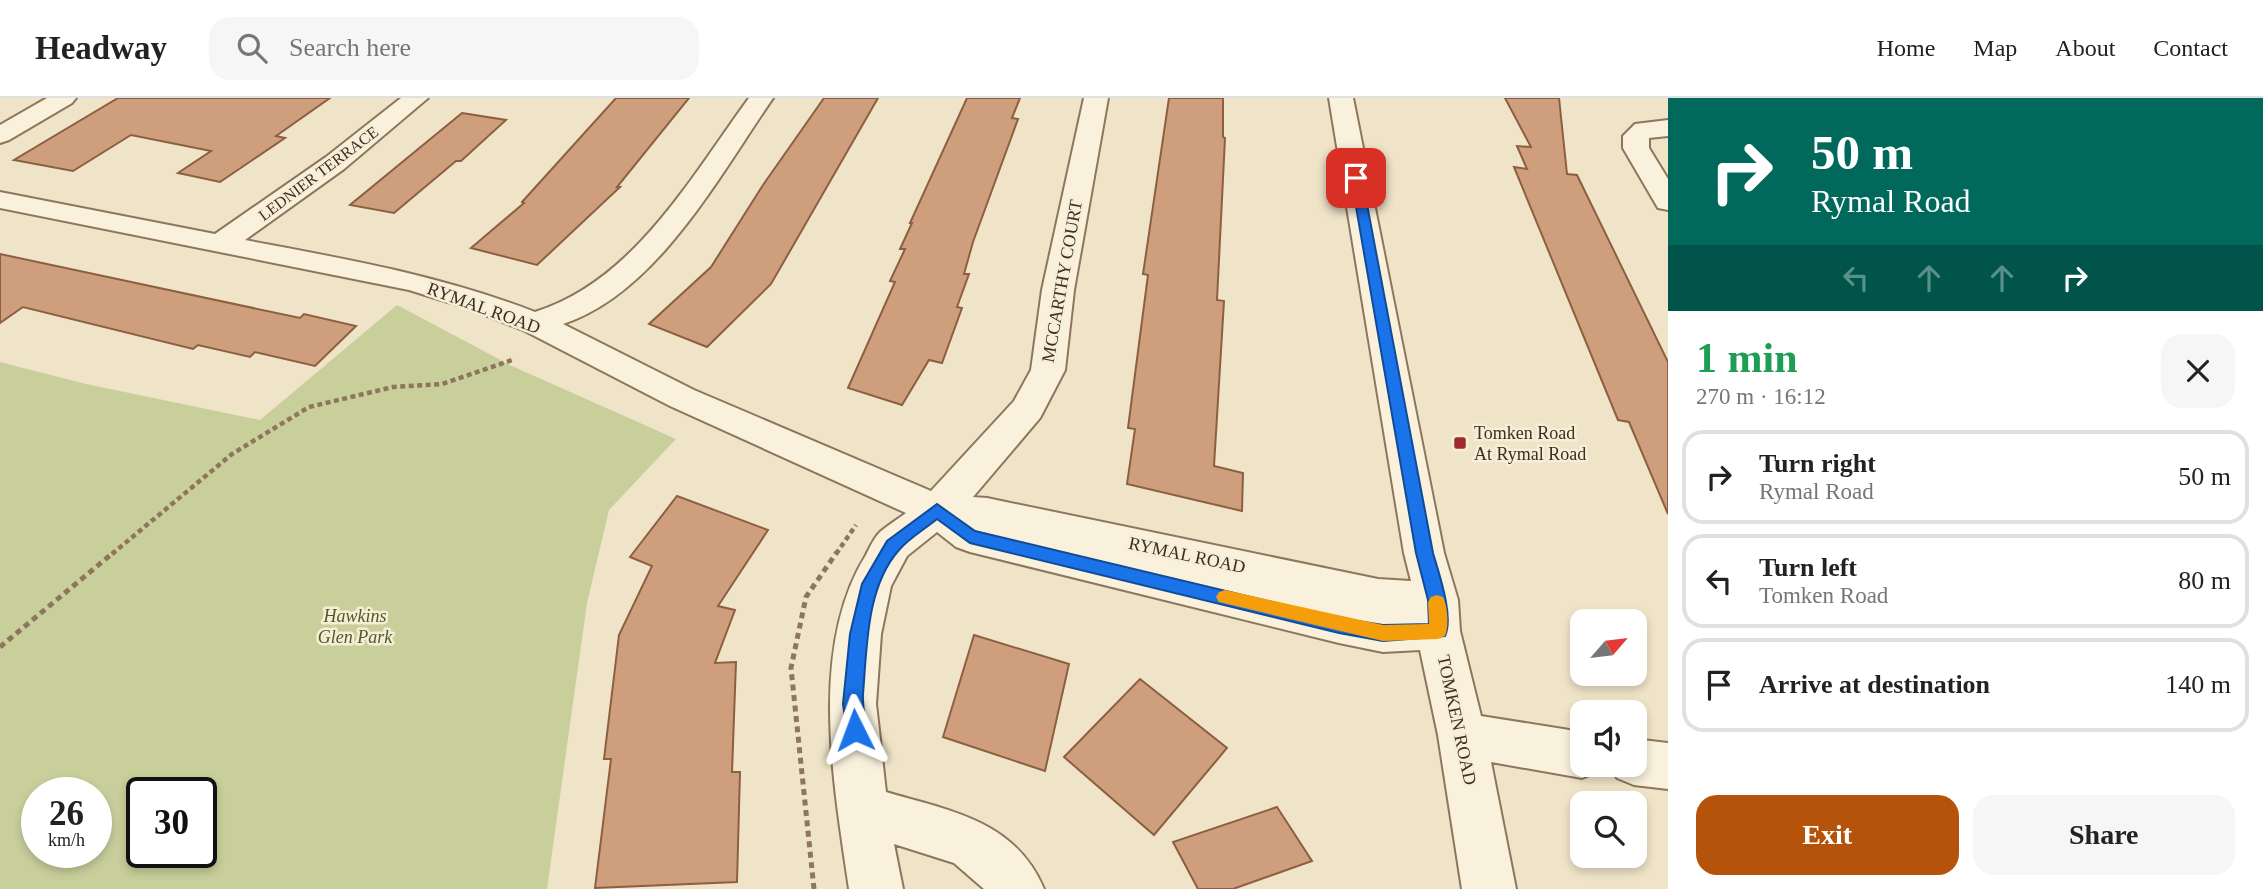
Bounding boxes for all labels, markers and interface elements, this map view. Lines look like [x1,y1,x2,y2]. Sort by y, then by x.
search box [209,17,699,80]
icon: search [233,29,271,67]
text: Headway [35,30,167,66]
text: Search here [289,33,411,62]
text: Home [1877,35,1935,61]
text: Map [1973,35,2017,61]
text: About [2055,35,2115,61]
text: Contact [2153,35,2228,61]
street label: LEDNIER TERRACE [255,123,381,224]
text: 50 m [1811,125,1913,180]
icon: right [1696,126,1787,217]
pin [1326,148,1386,208]
icon: arrive [1337,159,1375,197]
text: Rymal Road [1811,183,1971,219]
street label: MCCARTHY COURT [1038,198,1086,364]
icon: left [1837,259,1875,297]
icon: ahead [1910,259,1948,297]
icon: ahead [1983,259,2021,297]
icon: right [2056,259,2094,297]
street label: RYMAL ROAD [425,278,543,338]
button: close [2161,334,2235,408]
text: 1 min [1696,335,1798,381]
text: 270 m · 16:12 [1696,384,1826,409]
place label: Tomken Road At Rymal Road [1474,423,1586,464]
marker: Tomken Road At Rymal Road [1452,435,1468,451]
text: Turn right [1759,449,1876,478]
icon: right [1700,458,1738,496]
text: 50 m [2178,462,2231,491]
text: Rymal Road [1759,479,1874,504]
street label: RYMAL ROAD [1127,533,1247,577]
text: Turn left [1759,553,1857,582]
icon: left [1700,562,1738,600]
text: 80 m [2178,566,2231,595]
text: Tomken Road [1759,583,1888,608]
park label: Hawkins Glen Park [318,606,393,647]
north arrow [1570,609,1647,686]
map controls [1570,609,1647,868]
street label: TOMKEN ROAD [1433,653,1481,787]
icon: arrive [1700,666,1738,704]
text: Arrive at destination [1759,670,1990,699]
text: 140 m [2165,670,2231,699]
position arrow [818,693,892,767]
button: sound [1570,700,1647,777]
speed limit sign: 30 [126,777,217,868]
button: search [1570,791,1647,868]
text: 26 [49,794,84,833]
button: Exit [1696,795,1959,875]
button: Share [1973,795,2235,875]
text: km/h [48,830,85,850]

